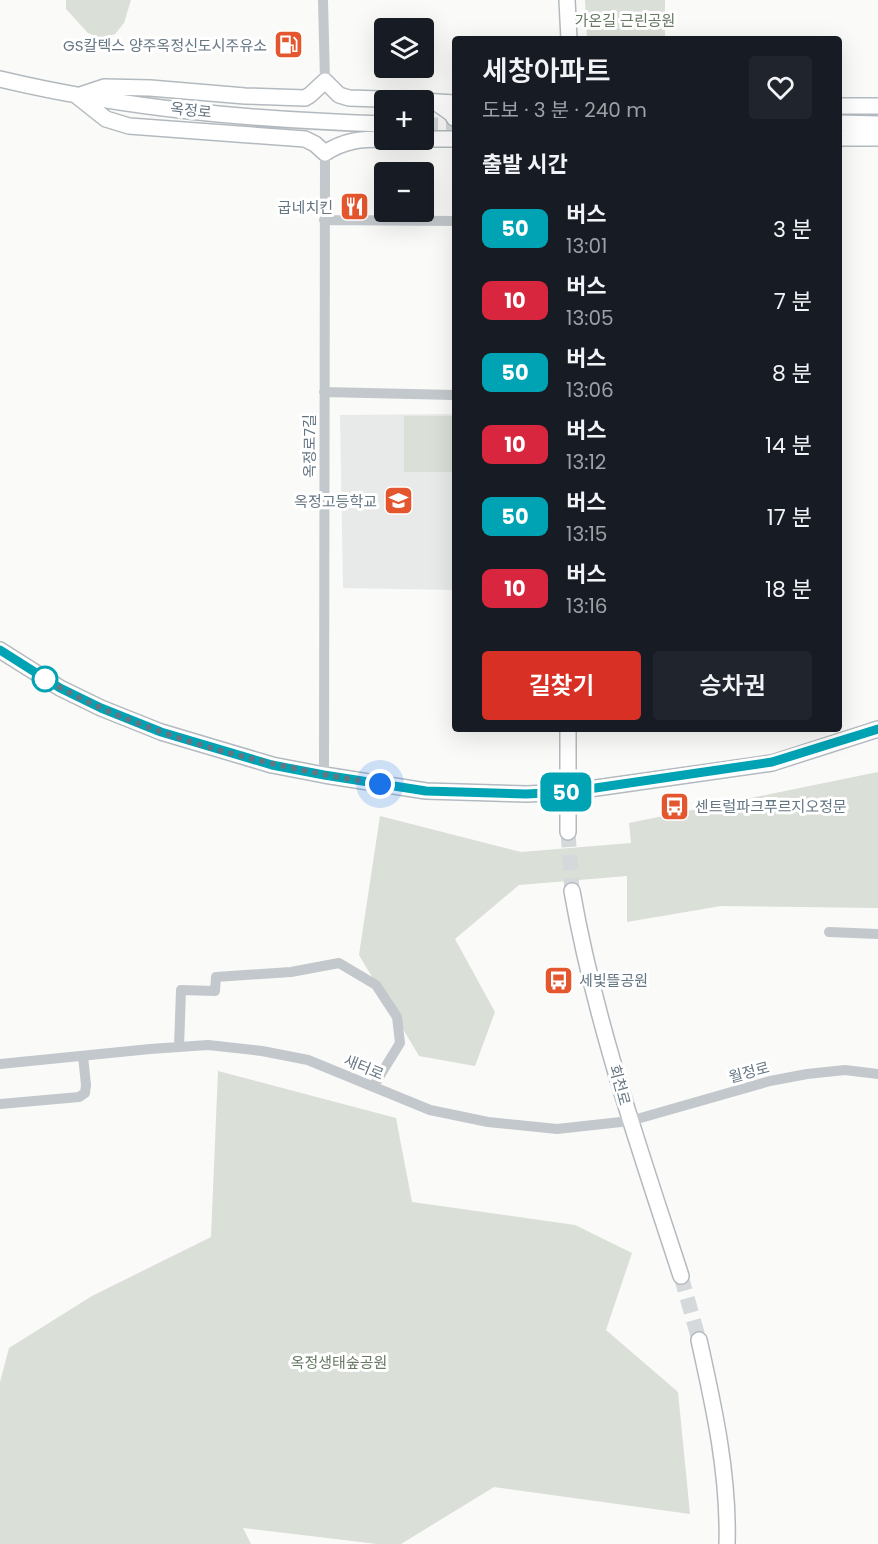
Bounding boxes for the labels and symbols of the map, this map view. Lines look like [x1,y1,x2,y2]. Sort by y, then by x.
park label: 가온길 근린공원 [575,10,675,31]
fuel station icon: GS칼텍스 양주옥정신도시주유소 [272,29,304,61]
place label: GS칼텍스 양주옥정신도시주유소 [63,35,267,56]
street label: 옥정로 [169,97,213,123]
restaurant icon: 굽네치킨 [338,191,370,223]
place label: 굽네치킨 [278,197,333,218]
street label: 옥정로7길 [299,414,320,478]
school or university icon: 옥정고등학교 [382,485,414,517]
place label: 옥정고등학교 [294,491,377,512]
unlabelled marker [32,666,58,692]
your location [365,769,395,799]
line badge: 50 [539,772,593,812]
bus stop icon: 센트럴파크푸르지오정문 [658,790,690,822]
place label: 센트럴파크푸르지오정문 [695,796,847,817]
bus stop icon: 세빛뜰공원 [542,964,574,996]
place label: 세빛뜰공원 [579,970,648,991]
street label: 새터로 [341,1050,387,1084]
street label: 월정로 [726,1056,772,1088]
street label: 회천로 [604,1062,636,1108]
park label: 옥정생태숲공원 [291,1352,387,1373]

